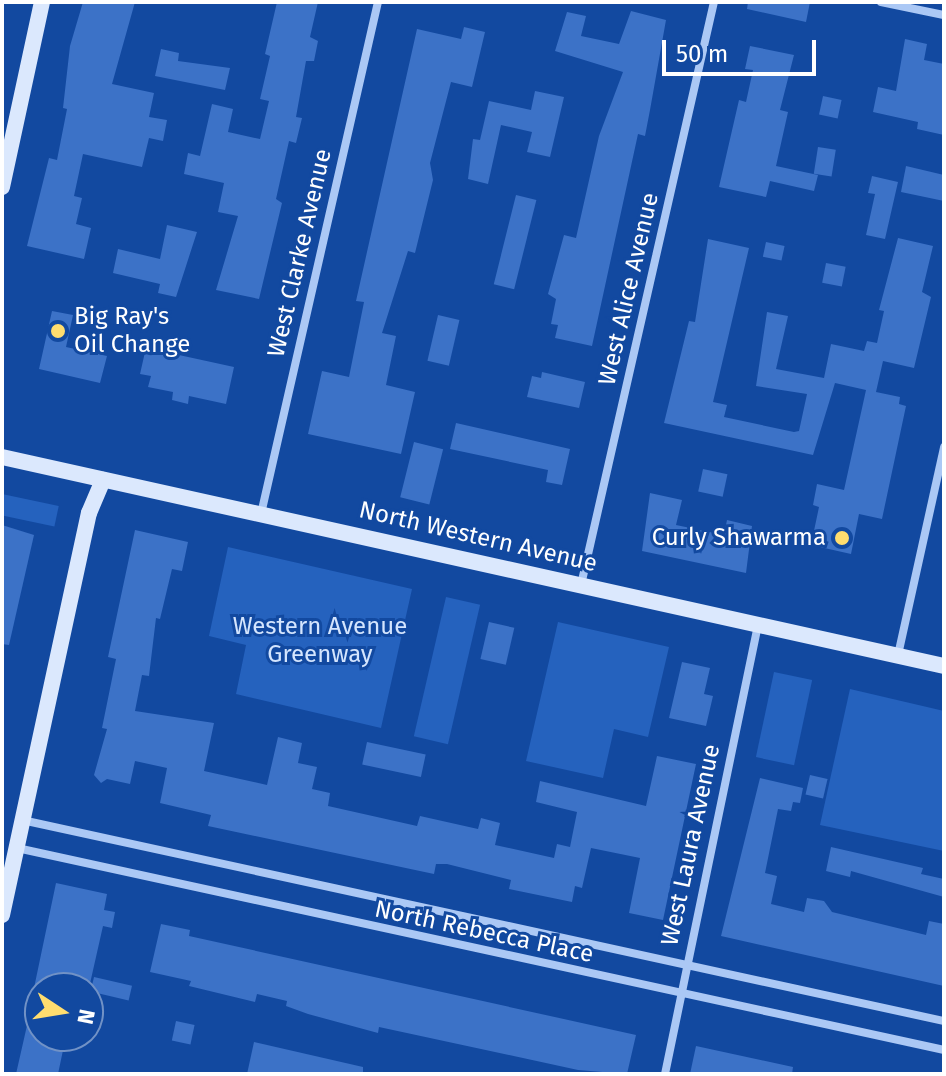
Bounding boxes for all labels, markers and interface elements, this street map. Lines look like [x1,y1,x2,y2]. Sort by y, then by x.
scale bar [666,24,820,74]
text: 50 m [676,40,728,68]
street label: West Clarke Avenue [262,146,338,360]
street label: West Alice Avenue [593,190,665,388]
place label: Big Ray's Oil Change [74,303,190,359]
marker: Big Ray's Oil Change [49,322,67,340]
street label: North Western Avenue [356,496,600,578]
place label: Curly Shawarma [652,524,826,552]
marker: Curly Shawarma [833,529,851,547]
park label: Western Avenue Greenway [233,613,407,669]
street label: West Laura Avenue [656,742,726,948]
street label: North Rebecca Place [372,895,596,969]
north arrow [24,972,104,1052]
text: N [71,1007,101,1027]

